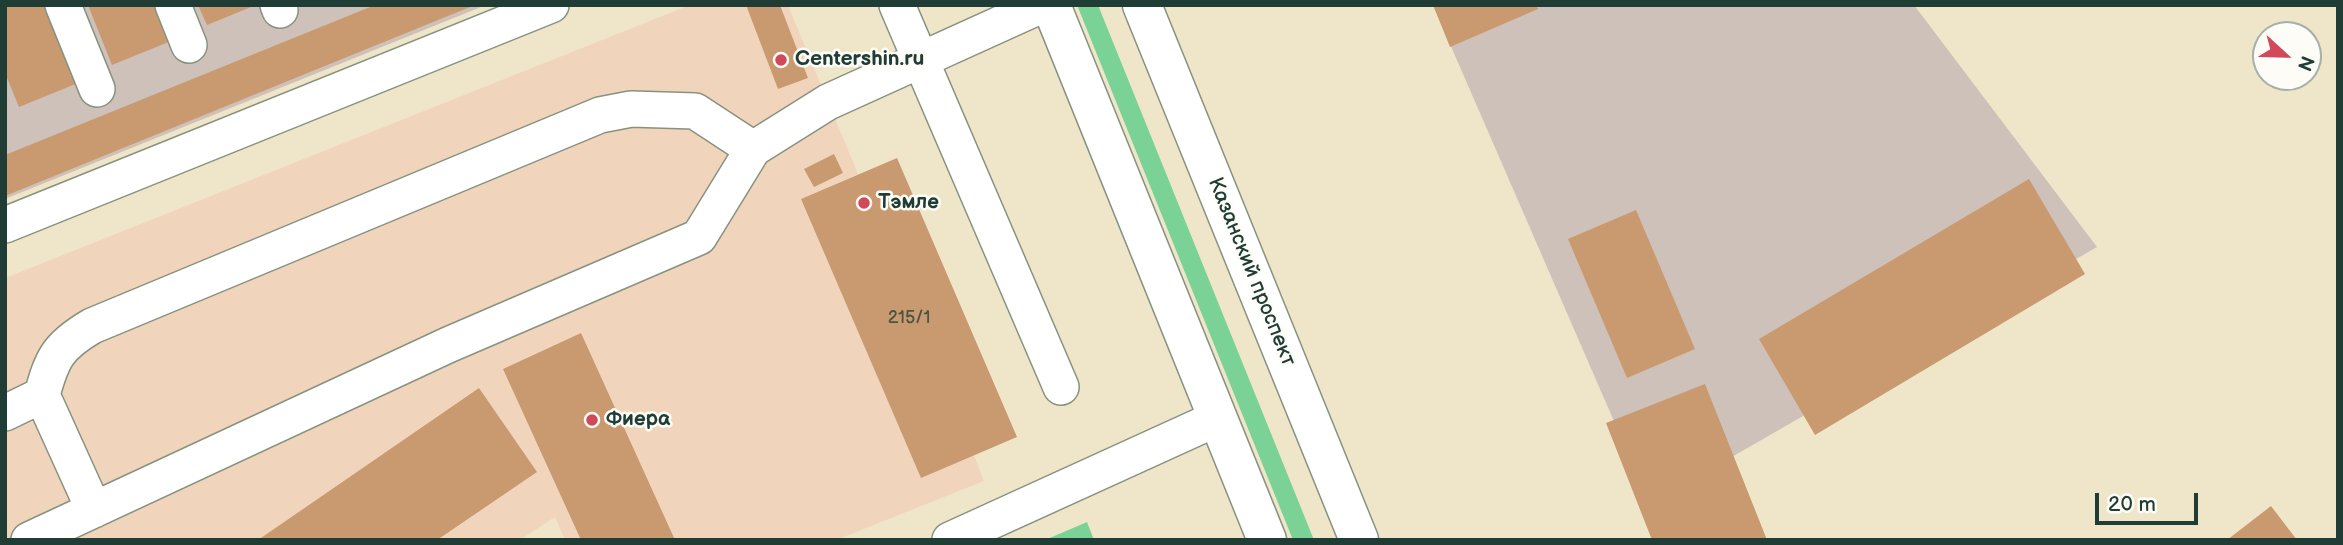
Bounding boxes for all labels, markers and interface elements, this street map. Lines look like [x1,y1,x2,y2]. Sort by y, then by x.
north arrow [2252,21,2322,91]
place label: Centershin.ru [795,47,924,73]
marker: Centershin.ru [773,52,789,68]
text: N [2292,52,2318,74]
street label: Казанский проспект [1202,174,1300,370]
place label: Тэмле [878,190,939,216]
marker: Тэмле [856,195,872,211]
house number: 215/1 [888,307,930,329]
place label: Фиера [606,407,670,433]
marker: Фиера [584,412,600,428]
scale bar [2098,478,2201,522]
text: 20 m [2108,492,2156,517]

